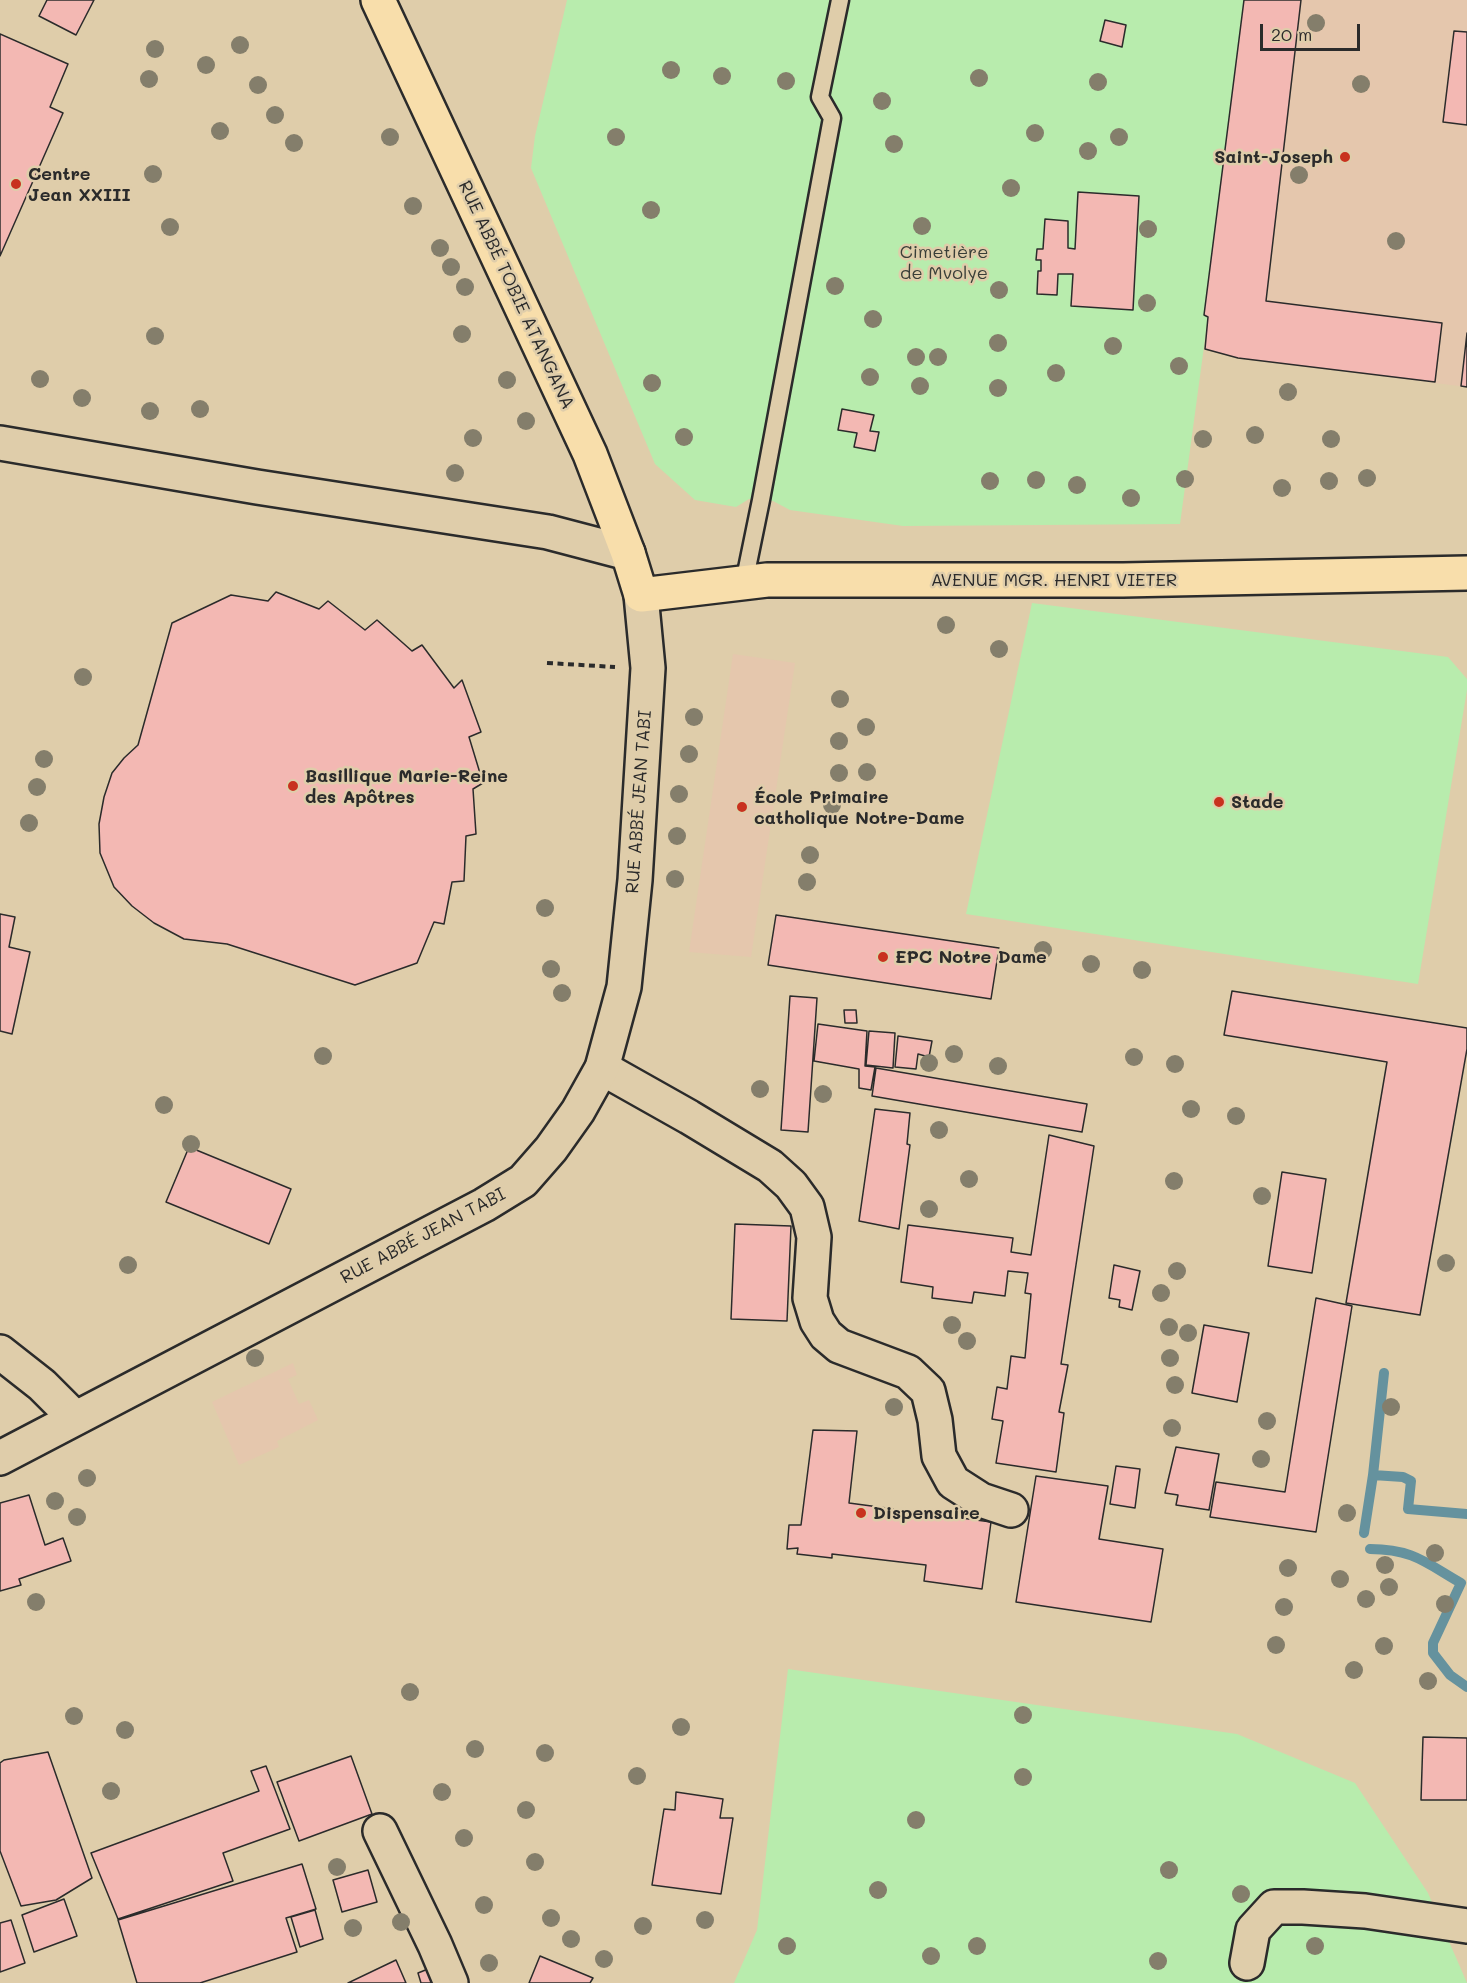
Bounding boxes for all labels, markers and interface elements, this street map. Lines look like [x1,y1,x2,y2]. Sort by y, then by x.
scale bar [1263,12,1364,50]
text: 20 m [1271,22,1312,46]
place label: Saint-Joseph [1214,146,1333,168]
marker: Saint-Joseph [1338,150,1352,164]
place label: Centre Jean XXIII [28,163,131,206]
marker: Centre Jean XXIII [9,177,23,191]
street label: RUE ABBÉ TOBIE ATANGANA [453,177,579,413]
park label: Cimetière de Mvolye [900,241,988,284]
street label: AVENUE MGR. HENRI VIETER [931,569,1177,591]
street label: RUE ABBÉ JEAN TABI [622,710,656,894]
place label: Basillique Marie-Reine des Apôtres [305,765,508,808]
marker: Basillique Marie-Reine des Apôtres [286,779,300,793]
place label: École Primaire catholique Notre-Dame [754,786,965,828]
place label: Stade [1231,791,1283,813]
marker: Stade [1212,795,1226,809]
marker: École Primaire catholique Notre-Dame [735,800,749,814]
place label: EPC Notre Dame [895,946,1047,968]
marker: EPC Notre Dame [876,950,890,964]
street label: RUE ABBÉ JEAN TABI [337,1183,509,1289]
place label: Dispensaire [873,1502,980,1524]
marker: Dispensaire [854,1506,868,1520]

